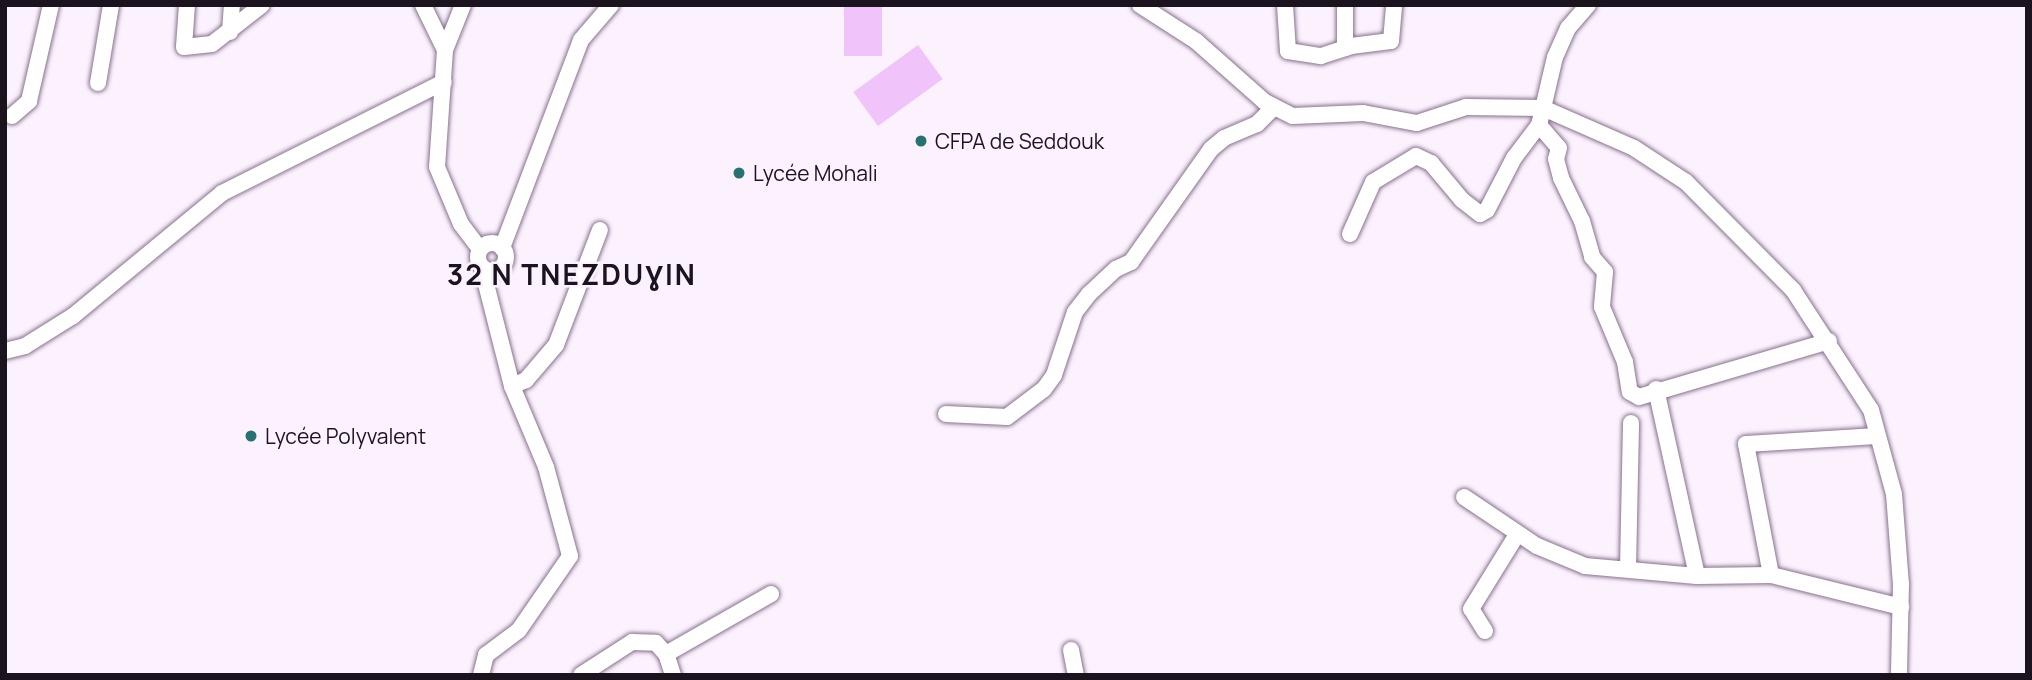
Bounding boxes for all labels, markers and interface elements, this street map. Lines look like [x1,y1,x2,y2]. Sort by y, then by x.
place label: CFPA de Seddouk [935,128,1104,154]
marker: CFPA de Seddouk [913,133,929,149]
place label: Lycée Mohali [753,160,878,186]
marker: Lycée Mohali [731,165,747,181]
district label: 32 N TNEZDUƔIN [449,257,695,291]
place label: Lycée Polyvalent [265,423,426,449]
marker: Lycée Polyvalent [243,428,259,444]

